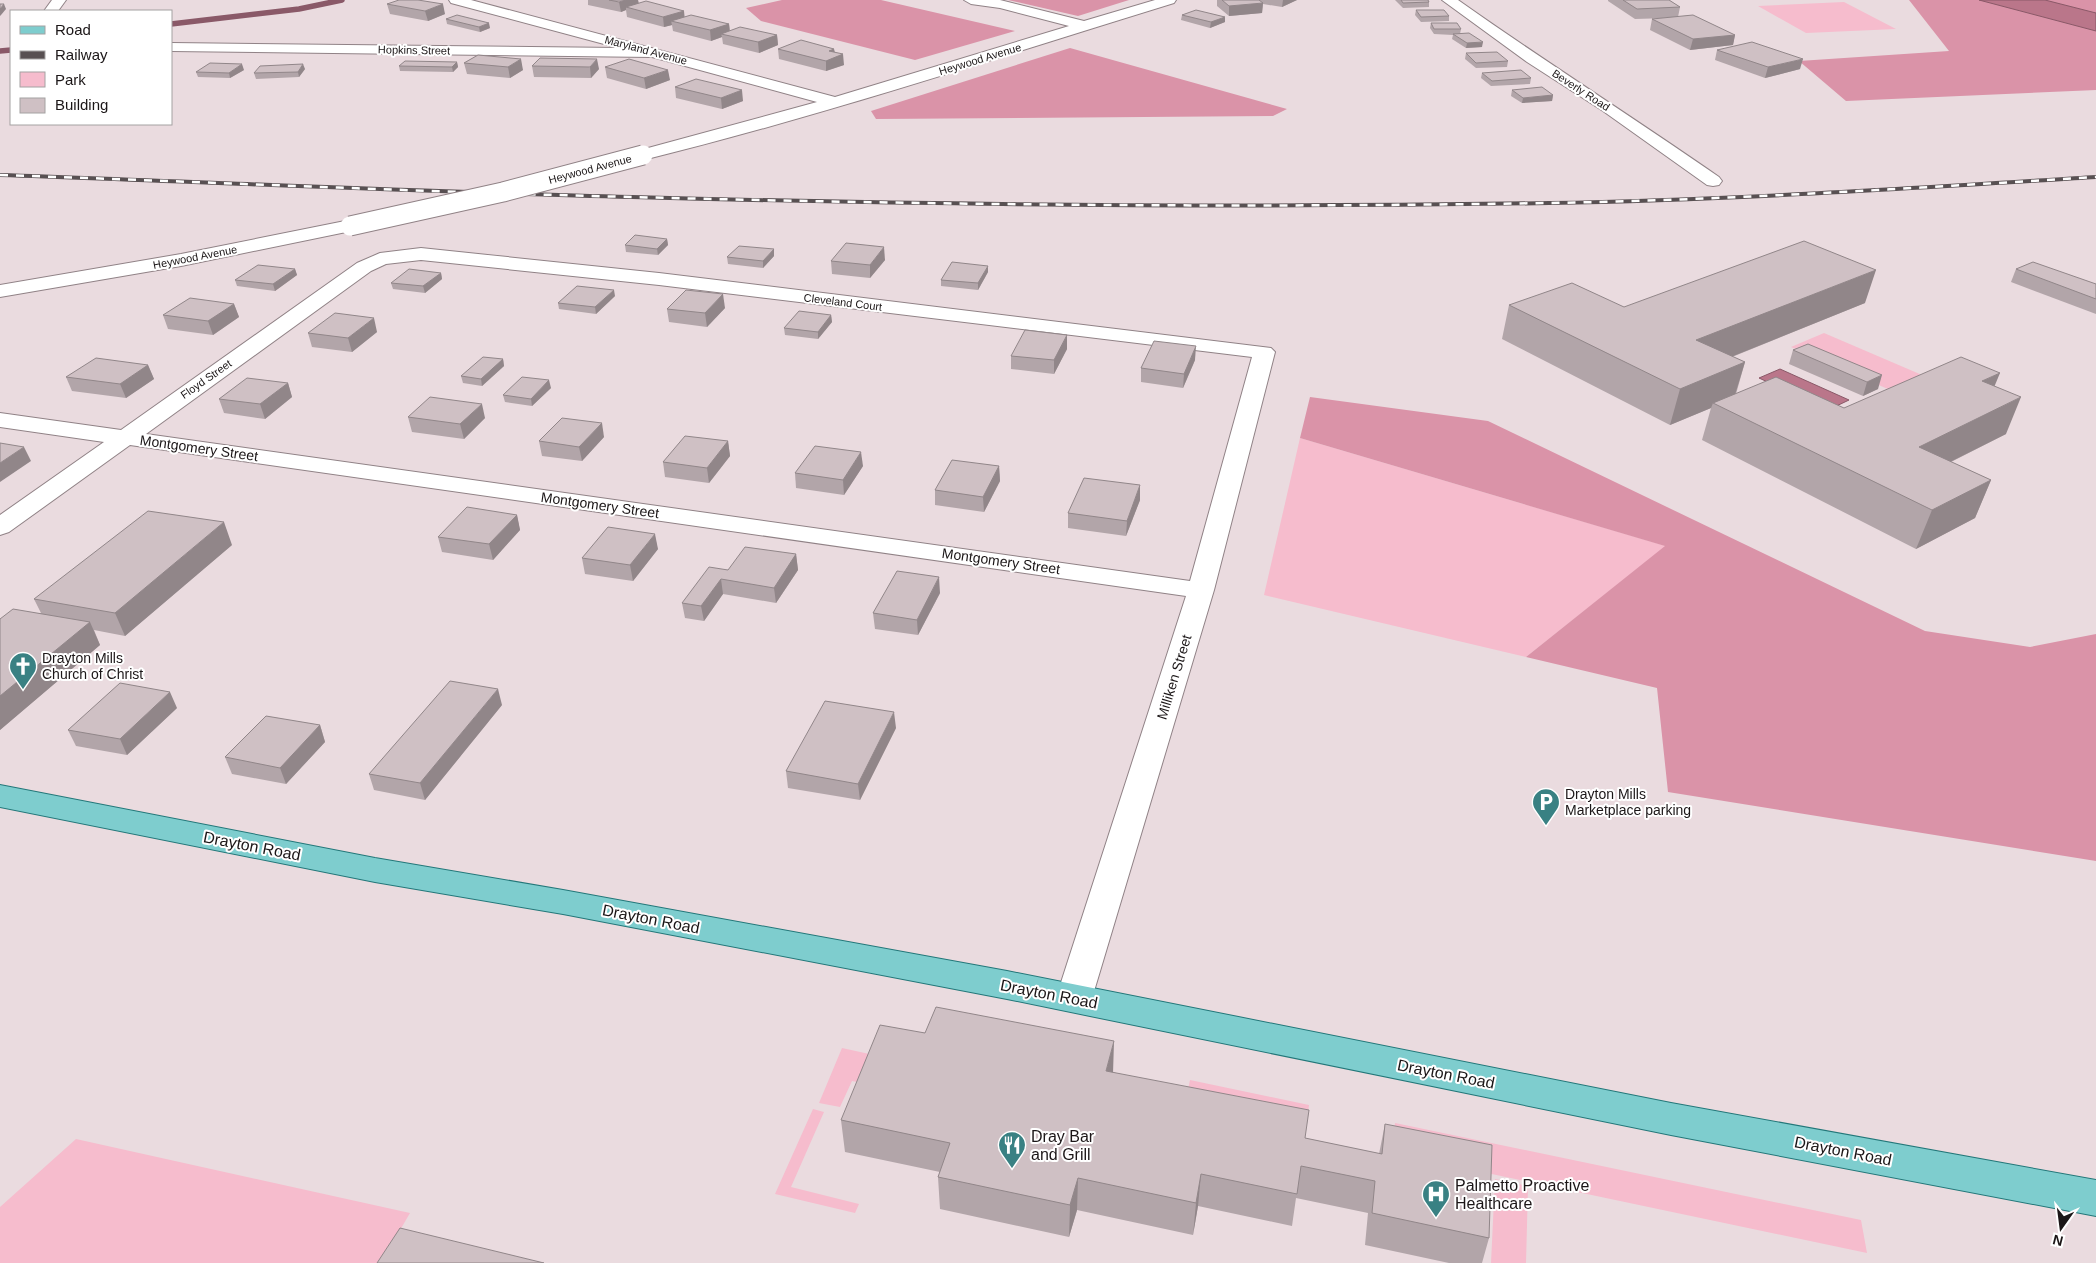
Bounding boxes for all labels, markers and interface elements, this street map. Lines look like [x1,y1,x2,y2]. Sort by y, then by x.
legend [10,10,172,125]
text: Road [55,21,91,38]
street label: Maryland Avenue [603,33,689,67]
street label: Heywood Avenue [937,41,1023,77]
street label: Hopkins Street [378,43,450,57]
text: Railway [55,46,108,63]
street label: Beverly Road [1550,67,1612,113]
text: Park [55,71,86,88]
text: Building [55,96,108,113]
street label: Heywood Avenue [547,152,633,186]
street label: Heywood Avenue [152,243,238,271]
street label: Cleveland Court [803,291,883,313]
street label: Floyd Street [178,357,234,401]
street label: Montgomery Street [139,432,259,464]
street label: Montgomery Street [540,489,660,521]
street label: Montgomery Street [941,545,1061,577]
street label: Milliken Street [1153,633,1195,721]
place label: Drayton Mills Church of Christ [42,650,143,682]
church icon: Drayton Mills Church of Christ [8,651,38,690]
place label: Drayton Mills Marketplace parking [1565,786,1691,818]
parking icon: Drayton Mills Marketplace parking [1531,787,1561,826]
street label: Drayton Road [202,828,302,864]
street label: Drayton Road [601,901,701,937]
street label: Drayton Road [999,976,1099,1012]
street label: Drayton Road [1396,1056,1496,1092]
place label: Dray Bar and Grill [1031,1128,1095,1163]
restaurant icon: Dray Bar and Grill [997,1130,1027,1169]
street label: Drayton Road [1793,1133,1893,1169]
place label: Palmetto Proactive Healthcare [1455,1177,1589,1212]
hospital icon: Palmetto Proactive Healthcare [1421,1179,1451,1218]
north arrow [2036,1203,2086,1253]
text: N [2051,1232,2065,1250]

